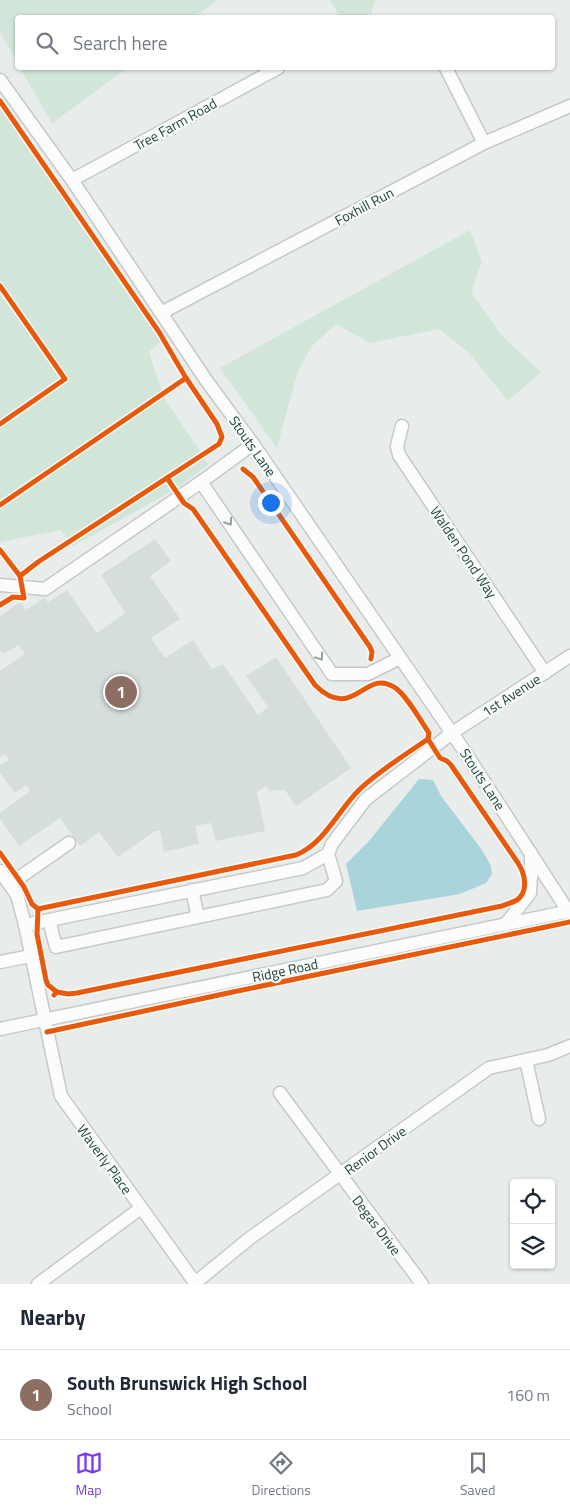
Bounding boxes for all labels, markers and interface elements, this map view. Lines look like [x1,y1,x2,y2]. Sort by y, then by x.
search box [15,15,555,70]
text: Search here [73,28,167,57]
icon: search [33,29,61,57]
street label: Tree Farm Road [130,93,220,155]
street label: Foxhill Run [331,182,397,230]
street label: Stouts Lane [224,411,282,481]
your location [258,490,284,516]
street label: Walden Pond Way [425,502,503,602]
one-way arrow [223,516,232,526]
one-way arrow [314,651,323,660]
street label: 1st Avenue [478,668,544,722]
pin: 1 [105,673,137,711]
street label: Stouts Lane [455,744,511,814]
street label: Ridge Road [250,953,320,987]
street label: Waverly Place [72,1120,138,1198]
street label: Renior Drive [340,1120,410,1180]
map controls [510,1179,555,1269]
button: locate [510,1179,555,1224]
street label: Degas Drive [347,1191,407,1259]
button: layers [510,1224,555,1269]
text: Nearby [20,1301,85,1333]
text: South Brunswick High School [67,1368,307,1397]
text: 1 [32,1383,40,1407]
text: 160 m [506,1383,550,1407]
text: School [67,1397,112,1421]
tab: Map [75,1449,103,1500]
tab: Directions [252,1449,311,1500]
tab: Saved [460,1449,496,1500]

